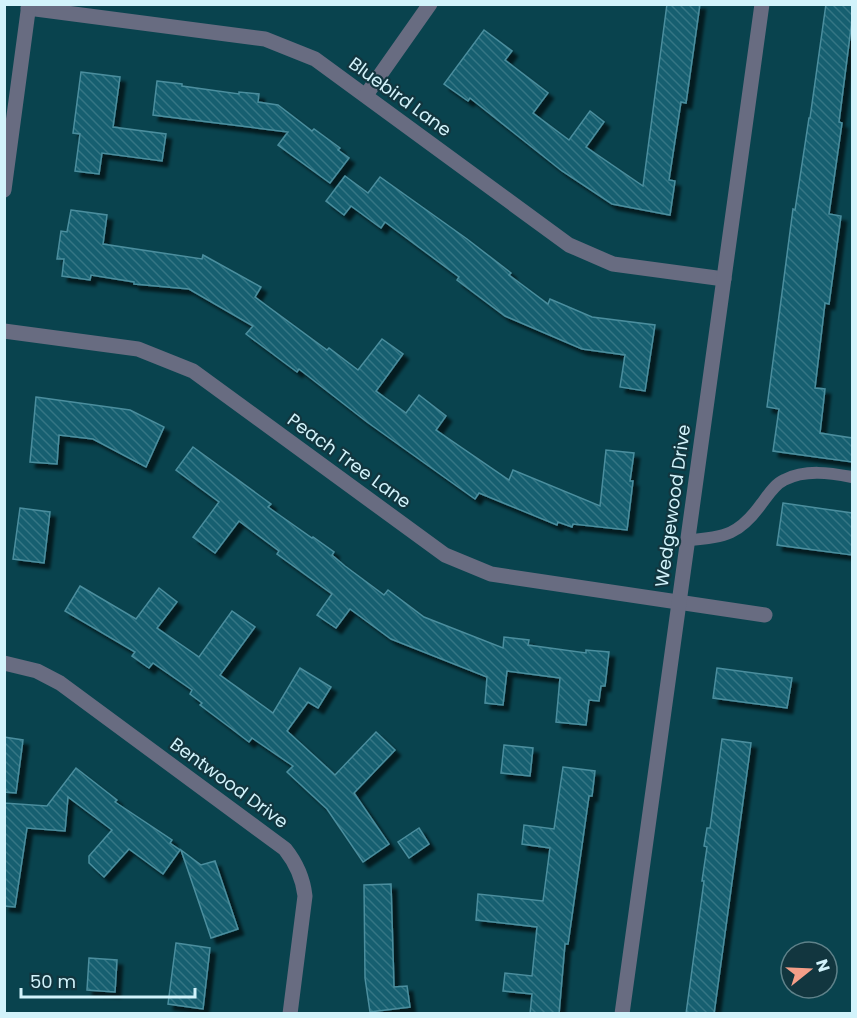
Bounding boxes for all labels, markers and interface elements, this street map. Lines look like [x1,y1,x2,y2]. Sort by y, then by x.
street label: Bluebird Lane [344,51,457,142]
street label: Peach Tree Lane [282,407,416,514]
street label: Wedgewood Drive [649,423,696,589]
street label: Bentwood Drive [165,731,293,834]
north arrow [779,940,839,1000]
text: N [810,956,836,975]
scale bar [21,961,195,999]
text: 50 m [30,969,76,994]

